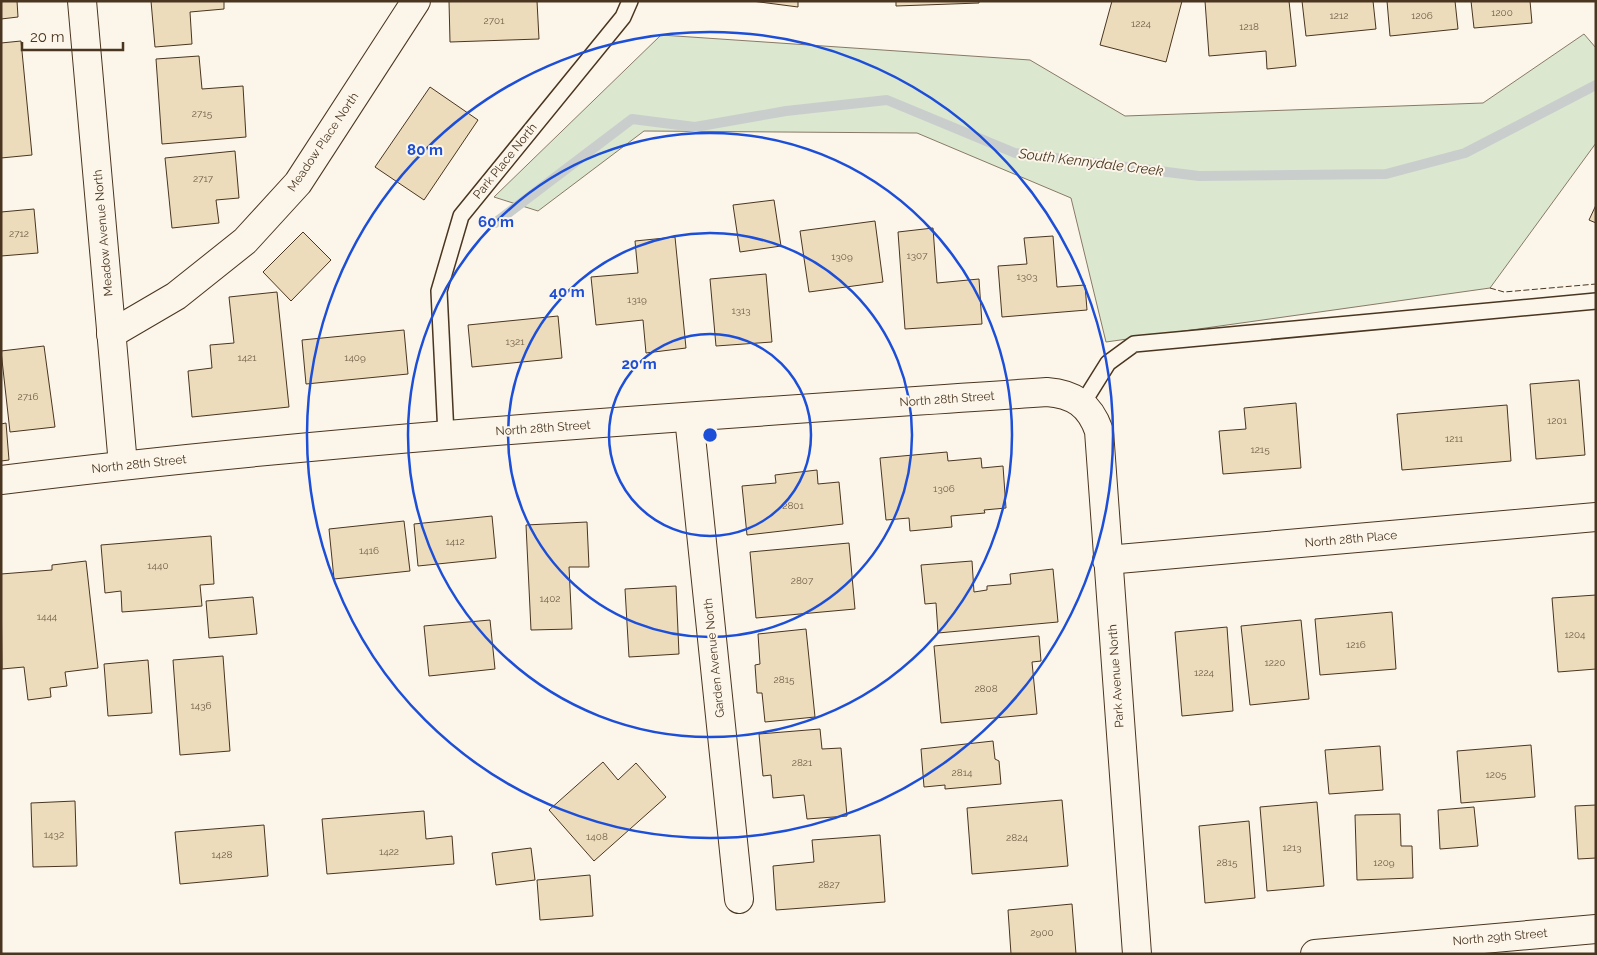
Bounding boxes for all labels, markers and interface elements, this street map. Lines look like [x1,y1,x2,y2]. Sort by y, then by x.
house number: 1200 [1491,7,1513,18]
house number: 1212 [1330,10,1348,21]
house number: 1206 [1411,10,1433,21]
house number: 2701 [484,15,505,26]
house number: 1224 [1131,18,1152,29]
scale bar [22,20,124,52]
house number: 1218 [1239,21,1259,32]
text: 20 m [30,28,65,46]
street label: Meadow Place North [285,90,361,194]
house number: 2715 [192,108,213,119]
street label: Park Place North [470,120,540,202]
text: 80 m [407,141,443,159]
water label: South Kennydale Creek [1017,145,1165,179]
street label: Meadow Avenue North [90,169,116,297]
house number: 2717 [193,173,214,184]
text: 60 m [478,213,514,231]
house number: 2712 [9,228,29,239]
house number: 1307 [906,250,928,261]
house number: 1309 [831,251,853,262]
house number: 1303 [1016,271,1038,282]
text: 40 m [549,283,585,301]
house number: 1319 [627,294,647,305]
house number: 1313 [731,305,751,316]
house number: 1321 [505,336,525,347]
house number: 1421 [237,352,257,363]
house number: 1409 [344,352,366,363]
text: 20 m [621,355,657,373]
street label: North 28th Street [899,389,995,409]
house number: 2716 [18,391,38,402]
house number: 1201 [1547,415,1568,426]
street label: North 28th Street [495,418,591,438]
centre of rings [701,426,719,444]
house number: 1211 [1445,433,1464,444]
house number: 1215 [1250,444,1270,455]
street label: North 28th Street [91,452,187,476]
house number: 1306 [933,483,955,494]
house number: 2801 [782,500,804,511]
street label: North 28th Place [1304,528,1398,550]
house number: 1412 [445,536,465,547]
house number: 1416 [359,545,379,556]
house number: 1440 [147,560,169,571]
house number: 2807 [791,575,814,586]
house number: 1402 [539,593,561,604]
street label: Garden Avenue North [701,598,727,718]
house number: 1444 [37,611,58,622]
street label: Park Avenue North [1105,624,1127,728]
house number: 1204 [1564,629,1586,640]
house number: 1216 [1346,639,1366,650]
house number: 1220 [1265,657,1285,668]
house number: 1224 [1194,667,1215,678]
house number: 2815 [774,674,795,685]
house number: 2808 [974,683,998,694]
house number: 1436 [190,700,212,711]
house number: 2821 [792,757,813,768]
house number: 2814 [952,767,973,778]
house number: 1205 [1485,769,1507,780]
house number: 1432 [44,829,64,840]
house number: 1408 [586,831,608,842]
house number: 2824 [1006,832,1028,843]
house number: 1213 [1282,842,1302,853]
house number: 1422 [379,846,399,857]
house number: 1428 [212,849,233,860]
house number: 2815 [1217,857,1238,868]
house number: 1209 [1373,857,1395,868]
house number: 2827 [818,879,840,890]
street label: North 29th Street [1452,926,1548,948]
house number: 2900 [1030,927,1054,938]

